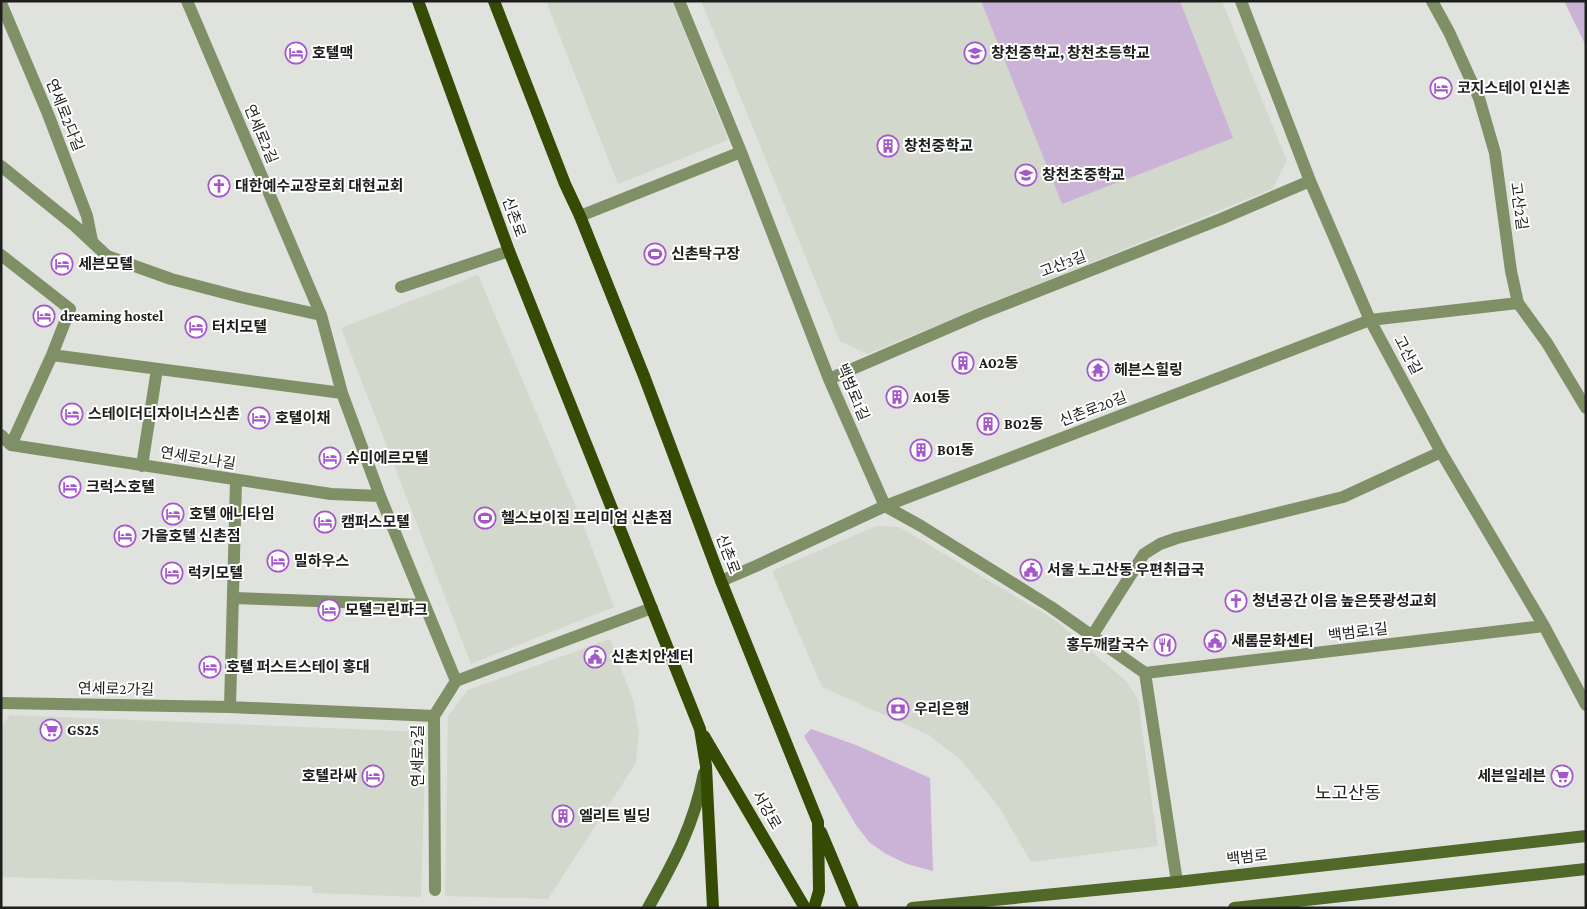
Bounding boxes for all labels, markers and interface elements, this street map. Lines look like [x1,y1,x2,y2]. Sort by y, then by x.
hotel icon: 호텔맥 [284,41,308,65]
school or university icon: 창천중학교, 창천초등학교 [963,41,987,65]
place label: 창천중학교, 창천초등학교 [991,44,1150,61]
place label: 호텔맥 [312,45,353,61]
hotel icon: 코지스테이 인신촌 [1429,76,1453,100]
street label: 연세로2다길 [43,77,87,153]
place label: 코지스테이 인신촌 [1457,80,1570,96]
street label: 연세로2길 [241,102,281,166]
building icon: 창천중학교 [876,134,900,158]
place label: 창천중학교 [904,137,973,154]
school or university icon: 창천초중학교 [1014,163,1038,187]
place label: 창천초중학교 [1042,166,1125,183]
church icon: 대한예수교장로회 대현교회 [207,174,231,198]
place label: 대한예수교장로회 대현교회 [235,177,404,194]
street label: 고산2길 [1508,181,1530,231]
street label: 신촌로 [499,195,529,239]
sports icon: 신촌탁구장 [643,242,667,266]
place label: 신촌탁구장 [671,246,740,262]
street label: 고산3길 [1037,248,1089,280]
hotel icon: 세븐모텔 [50,252,74,276]
place label: 세븐모텔 [78,256,133,272]
hotel icon: dreaming hostel [32,304,56,328]
place label: dreaming hostel [60,308,164,324]
hotel icon: 터치모텔 [184,315,208,339]
place label: 터치모텔 [212,319,267,335]
street label: 고산길 [1391,333,1425,377]
building icon: A02동 [951,351,975,375]
place label: A02동 [978,355,1018,371]
temple icon: 헤븐스힐링 [1086,358,1110,382]
street label: 백범로1길 [834,361,872,423]
place label: 헤븐스힐링 [1114,361,1183,378]
building icon: A01동 [885,385,909,409]
place label: A01동 [912,389,951,405]
street label: 신촌로20길 [1057,389,1129,429]
hotel icon: 스테이더디자이너스신촌 [60,402,84,426]
place label: 스테이더디자이너스신촌 [88,406,240,422]
hotel icon: 호텔이채 [247,406,271,430]
place label: 호텔이채 [275,410,330,426]
building icon: B02동 [976,412,1000,436]
place label: B02동 [1004,416,1043,432]
building icon: B01동 [909,438,933,462]
place label: B01동 [937,442,975,458]
street label: 연세로2나길 [159,444,237,472]
hotel icon: 슈미에르모텔 [318,446,342,470]
place label: 슈미에르모텔 [346,450,429,466]
hotel icon: 크럭스호텔 [58,475,82,499]
place label: 크럭스호텔 [86,479,155,495]
hotel icon: 호텔 애니타임 [161,502,185,526]
place label: 호텔 애니타임 [189,506,275,522]
sports icon: 헬스보이짐 프리미엄 신촌점 [473,506,497,530]
place label: 헬스보이짐 프리미엄 신촌점 [501,509,672,526]
hotel icon: 캠퍼스모텔 [313,510,337,534]
place label: 캠퍼스모텔 [341,514,410,530]
hotel icon: 가을호텔 신촌점 [113,524,137,548]
place label: 가을호텔 신촌점 [141,528,241,544]
street label: 신촌로 [713,532,743,576]
hotel icon: 밀하우스 [266,549,290,573]
place label: 밀하우스 [294,553,349,569]
public building icon: 서울 노고산동 우편취급국 [1019,558,1043,582]
hotel icon: 럭키모텔 [160,561,184,585]
place label: 서울 노고산동 우편취급국 [1047,561,1205,578]
place label: 럭키모텔 [188,565,243,581]
church icon: 청년공간 이음 높은뜻광성교회 [1224,589,1248,613]
place label: 청년공간 이음 높은뜻광성교회 [1252,593,1437,609]
hotel icon: 모텔그린파크 [317,598,341,622]
place label: 모텔그린파크 [345,602,428,618]
street label: 백범로1길 [1327,620,1389,644]
public building icon: 새롬문화센터 [1203,629,1227,653]
restaurant icon: 홍두깨칼국수 [1153,633,1177,657]
place label: 새롬문화센터 [1231,633,1314,649]
place label: 홍두깨칼국수 [1066,637,1149,653]
public building icon: 신촌치안센터 [583,645,607,669]
place label: 신촌치안센터 [611,649,694,665]
hotel icon: 호텔 퍼스트스테이 홍대 [198,655,222,679]
place label: 호텔 퍼스트스테이 홍대 [226,659,370,675]
street label: 연세로2가길 [78,680,154,698]
bank icon: 우리은행 [886,697,910,721]
place label: 우리은행 [914,701,969,717]
supermarket icon: GS25 [39,718,63,742]
place label: GS25 [67,722,99,738]
street label: 연세로2길 [410,725,426,787]
hotel icon: 호텔라싸 [361,764,385,788]
supermarket icon: 세븐일레븐 [1550,764,1574,788]
place label: 호텔라싸 [302,768,357,784]
place label: 세븐일레븐 [1477,768,1546,784]
district label: 노고산동 [1315,783,1381,803]
street label: 서강로 [750,788,784,832]
building icon: 엘리트 빌딩 [551,804,575,828]
place label: 엘리트 빌딩 [579,808,651,824]
street label: 백범로 [1226,847,1268,867]

